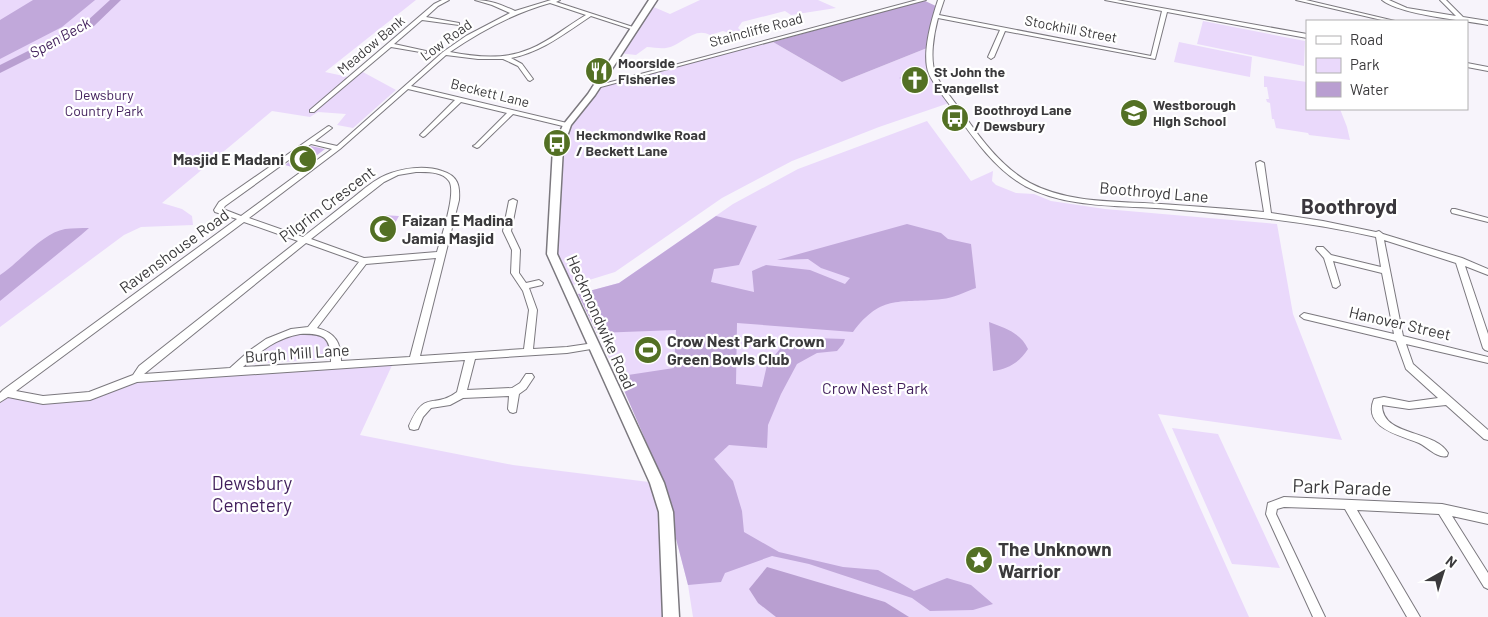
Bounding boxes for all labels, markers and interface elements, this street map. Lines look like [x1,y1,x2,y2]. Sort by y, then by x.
street label: Staincliffe Road [707,9,804,50]
street label: Meadow Bank [333,11,408,78]
street label: Stockhill Street [1024,11,1119,46]
water label: Spen Beck [26,13,94,61]
street label: Low Road [417,15,475,64]
legend [1306,20,1468,110]
text: Road [1350,30,1383,48]
place label: Moorside Fisheries [618,54,675,87]
text: Park [1350,55,1380,73]
restaurant icon: Moorside Fisheries [584,56,614,86]
place label: St John the Evangelist [934,63,1005,96]
church icon: St John the Evangelist [900,65,930,95]
street label: Beckett Lane [449,75,531,111]
text: Water [1350,80,1389,98]
park label: Dewsbury Country Park [65,86,143,119]
place label: Westborough High School [1153,96,1236,129]
school or university icon: Westborough High School [1119,98,1149,128]
place label: Boothroyd Lane / Dewsbury [974,101,1072,134]
bus stop icon: Boothroyd Lane / Dewsbury [940,103,970,133]
place label: Heckmondwike Road / Beckett Lane [576,126,706,159]
bus stop icon: Heckmondwike Road / Beckett Lane [542,128,572,158]
mosque icon: Masjid E Madani [288,144,318,174]
place label: Masjid E Madani [173,149,284,168]
street label: Pilgrim Crescent [275,161,378,246]
street label: Boothroyd Lane [1099,177,1209,206]
district label: Boothroyd [1301,193,1397,218]
street label: Ravenshouse Road [115,205,232,297]
place label: Faizan E Madina Jamia Masjid [402,210,513,247]
mosque icon: Faizan E Madina Jamia Masjid [368,214,398,244]
street label: Heckmondwike Road [563,252,640,392]
street label: Hanover Street [1347,302,1453,343]
place label: Crow Nest Park Crown Green Bowls Club [667,331,825,368]
sports icon: Crow Nest Park Crown Green Bowls Club [633,335,663,365]
street label: Burgh Mill Lane [244,339,350,366]
park label: Crow Nest Park [822,378,928,397]
park label: Dewsbury Cemetery [212,471,293,516]
street label: Park Parade [1292,473,1392,500]
place label: The Unknown Warrior [998,537,1112,582]
place icon: The Unknown Warrior [964,545,994,575]
north arrow [1418,547,1468,597]
text: N [1443,552,1460,571]

